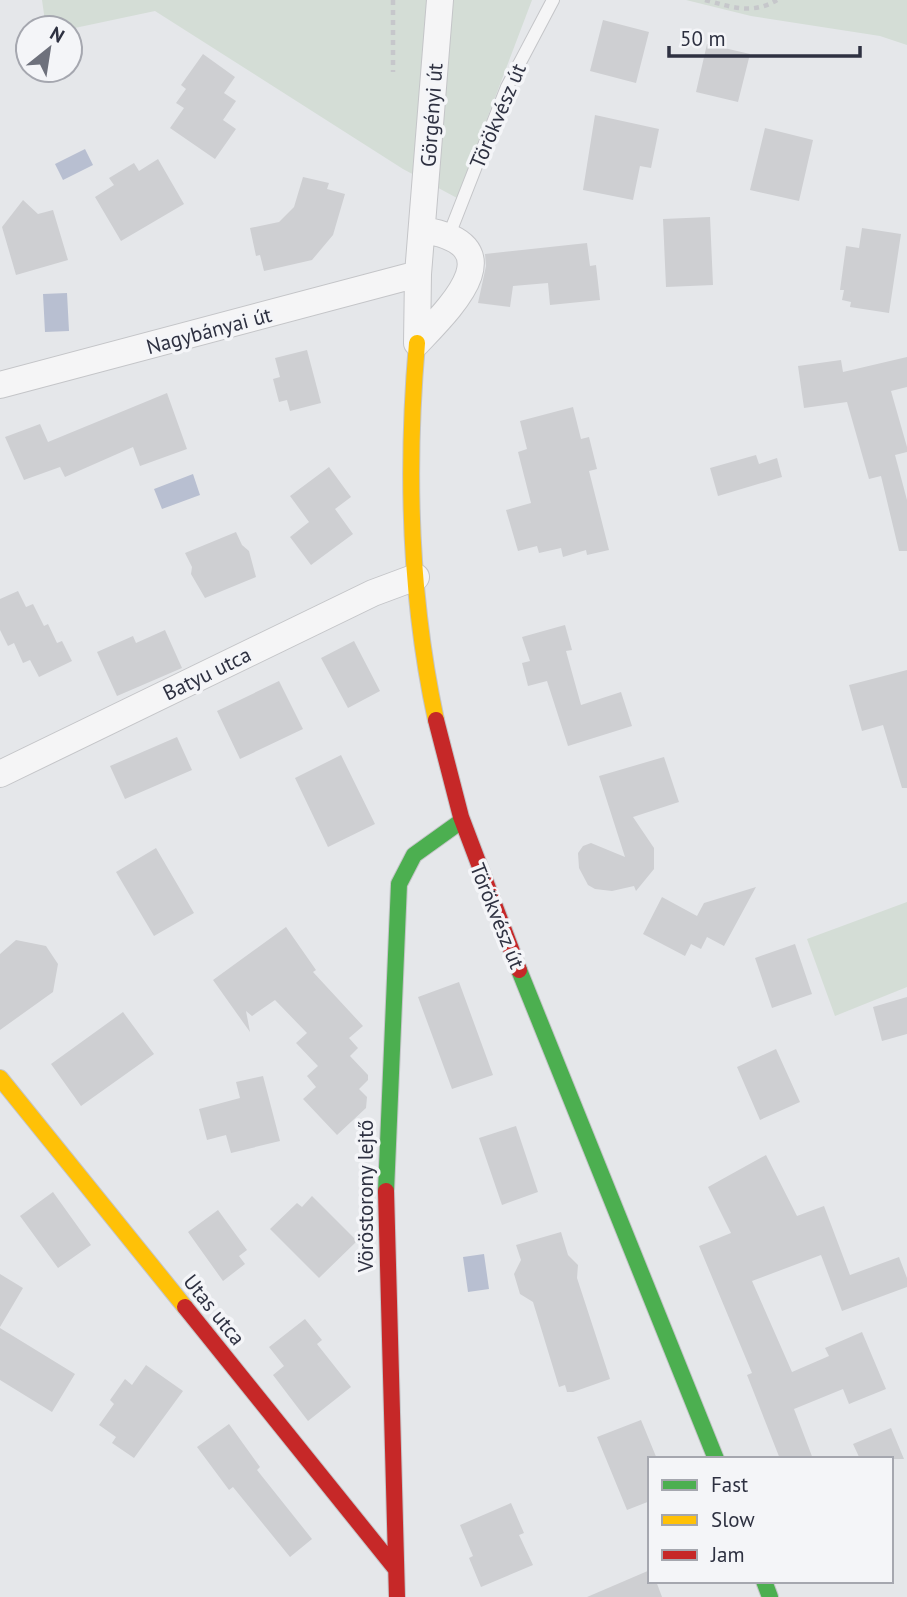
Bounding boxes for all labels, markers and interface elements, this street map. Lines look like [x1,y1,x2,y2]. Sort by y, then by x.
north arrow [14,14,84,84]
scale bar [669,14,860,58]
text: N [46,21,69,48]
text: 50 m [680,25,726,52]
street label: Törökvész út [463,59,532,172]
street label: Görgényi út [414,62,449,168]
street label: Nagybányai út [143,301,275,360]
street label: Batyu utca [158,641,255,706]
street label: Törökvész út [464,859,531,972]
street label: Vöröstorony lejtő [352,1120,379,1273]
street label: Utas utca [178,1269,251,1351]
legend [648,1457,893,1583]
text: Fast [711,1471,748,1498]
text: Slow [711,1506,755,1533]
text: Jam [710,1541,745,1568]

